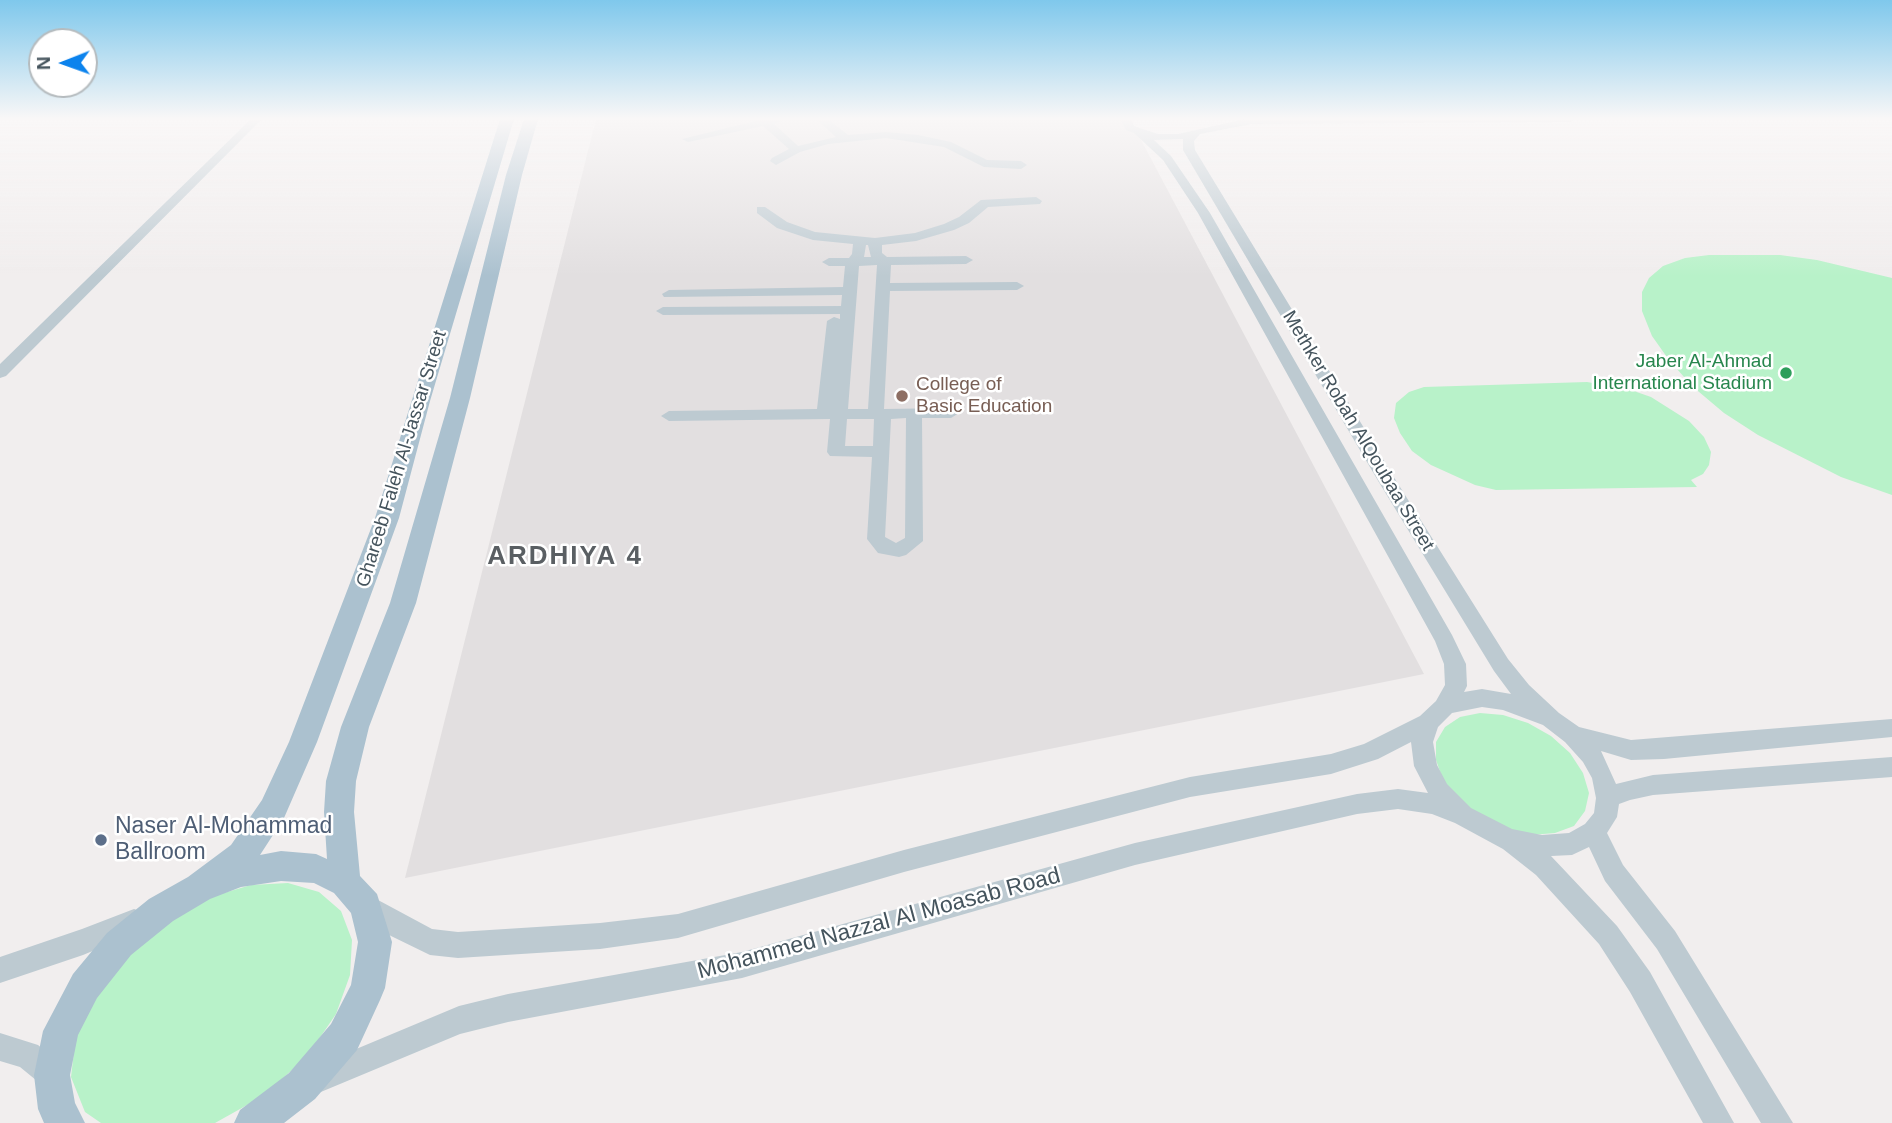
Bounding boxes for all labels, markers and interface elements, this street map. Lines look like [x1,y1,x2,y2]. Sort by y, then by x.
north arrow [28,28,98,98]
text: N [33,56,54,70]
street label: Methker Robah AlQoubaa Street [1277,307,1439,555]
street label: Ghareeb Faleh Al-Jassar Street [352,328,452,590]
place label: Jaber Al-Ahmad International Stadium [1592,351,1772,395]
marker: Jaber Al-Ahmad International Stadium [1778,365,1794,381]
place label: College of Basic Education [916,374,1052,418]
marker: College of Basic Education [894,388,910,404]
district label: ARDHIYA 4 [488,541,642,573]
place label: Naser Al-Mohammad Ballroom [115,813,332,867]
marker: Naser Al-Mohammad Ballroom [93,832,109,848]
street label: Mohammed Nazzal Al Moasab Road [695,862,1063,986]

